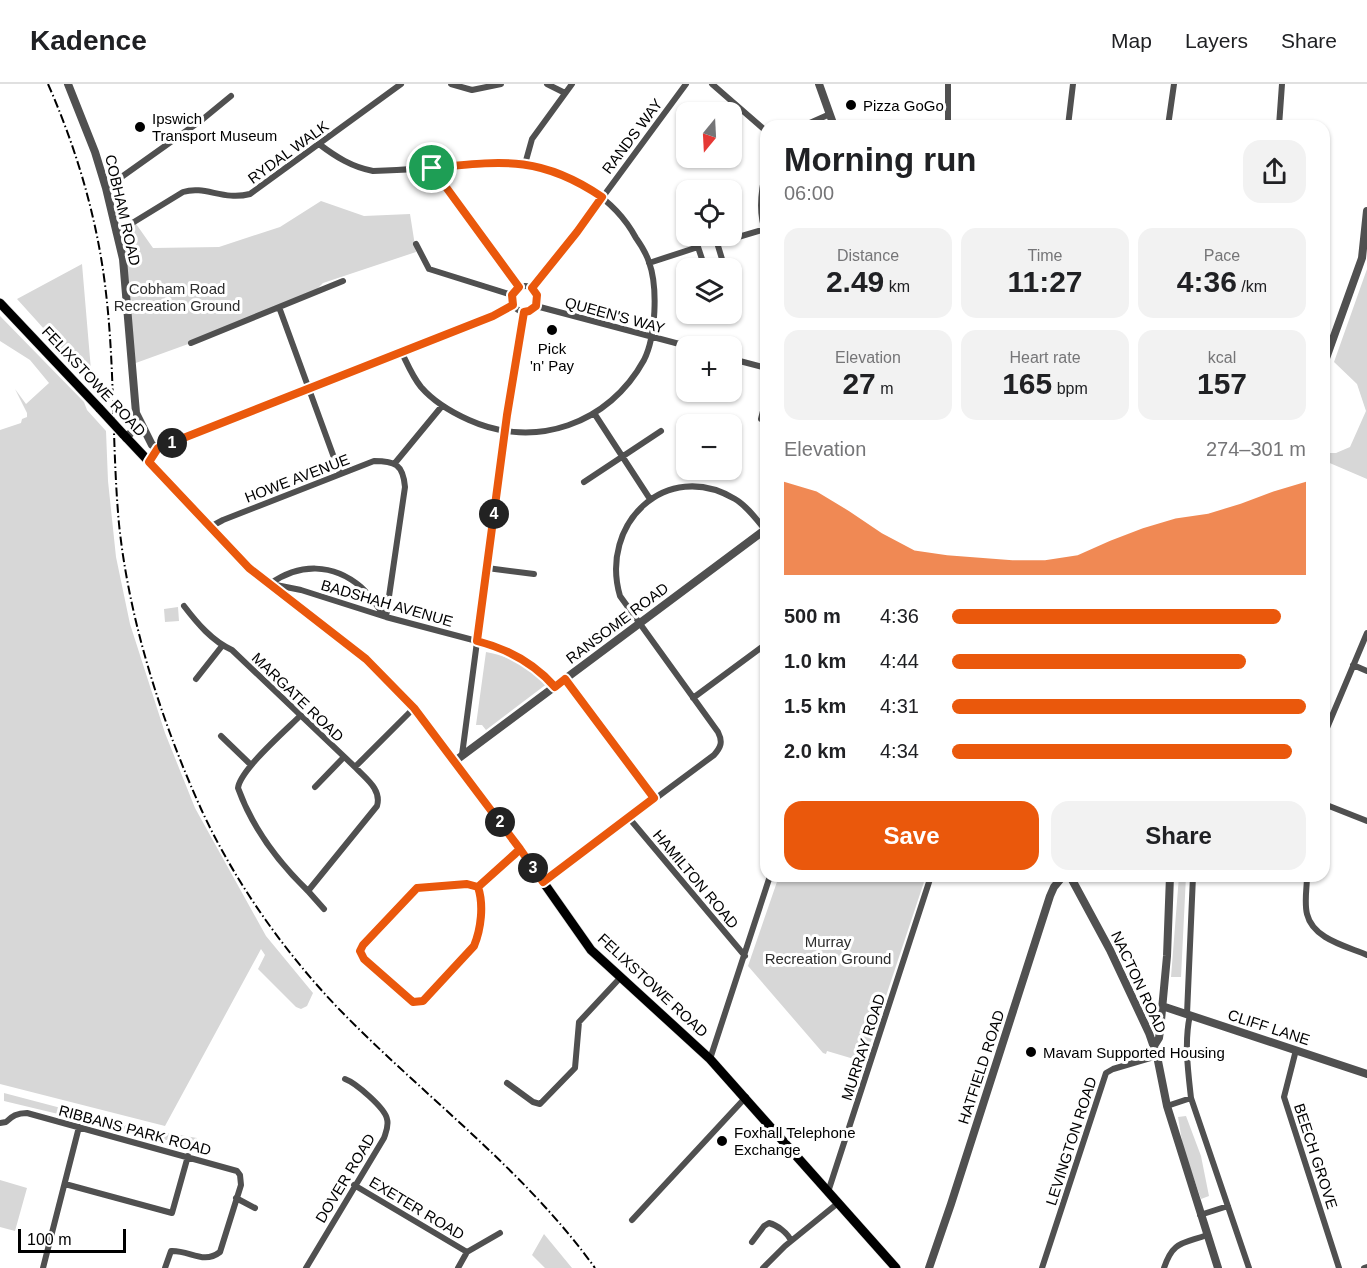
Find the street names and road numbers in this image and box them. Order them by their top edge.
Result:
street label: RANDS WAY [598,95,666,177]
street label: RYDAL WALK [244,117,332,187]
street label: COBHAM ROAD [102,153,144,267]
street label: QUEEN'S WAY [563,293,667,337]
street label: FELIXSTOWE ROAD [39,323,149,440]
street label: HOWE AVENUE [242,450,352,506]
street label: BADSHAH AVENUE [319,576,455,630]
street label: RANSOME ROAD [563,579,671,667]
street label: MARGATE ROAD [249,649,347,745]
street label: HAMILTON ROAD [650,826,742,932]
street label: NACTON ROAD [1108,928,1170,1036]
street label: FELIXSTOWE ROAD [595,930,712,1040]
street label: MURRAY ROAD [838,991,888,1102]
street label: CLIFF LANE [1226,1006,1312,1048]
street label: HATFIELD ROAD [955,1008,1008,1126]
street label: LEVINGTON ROAD [1042,1075,1100,1207]
street label: RIBBANS PARK ROAD [57,1101,213,1159]
street label: BEECH GROVE [1291,1101,1341,1211]
street label: DOVER ROAD [312,1130,378,1226]
street label: EXETER ROAD [367,1173,468,1243]

